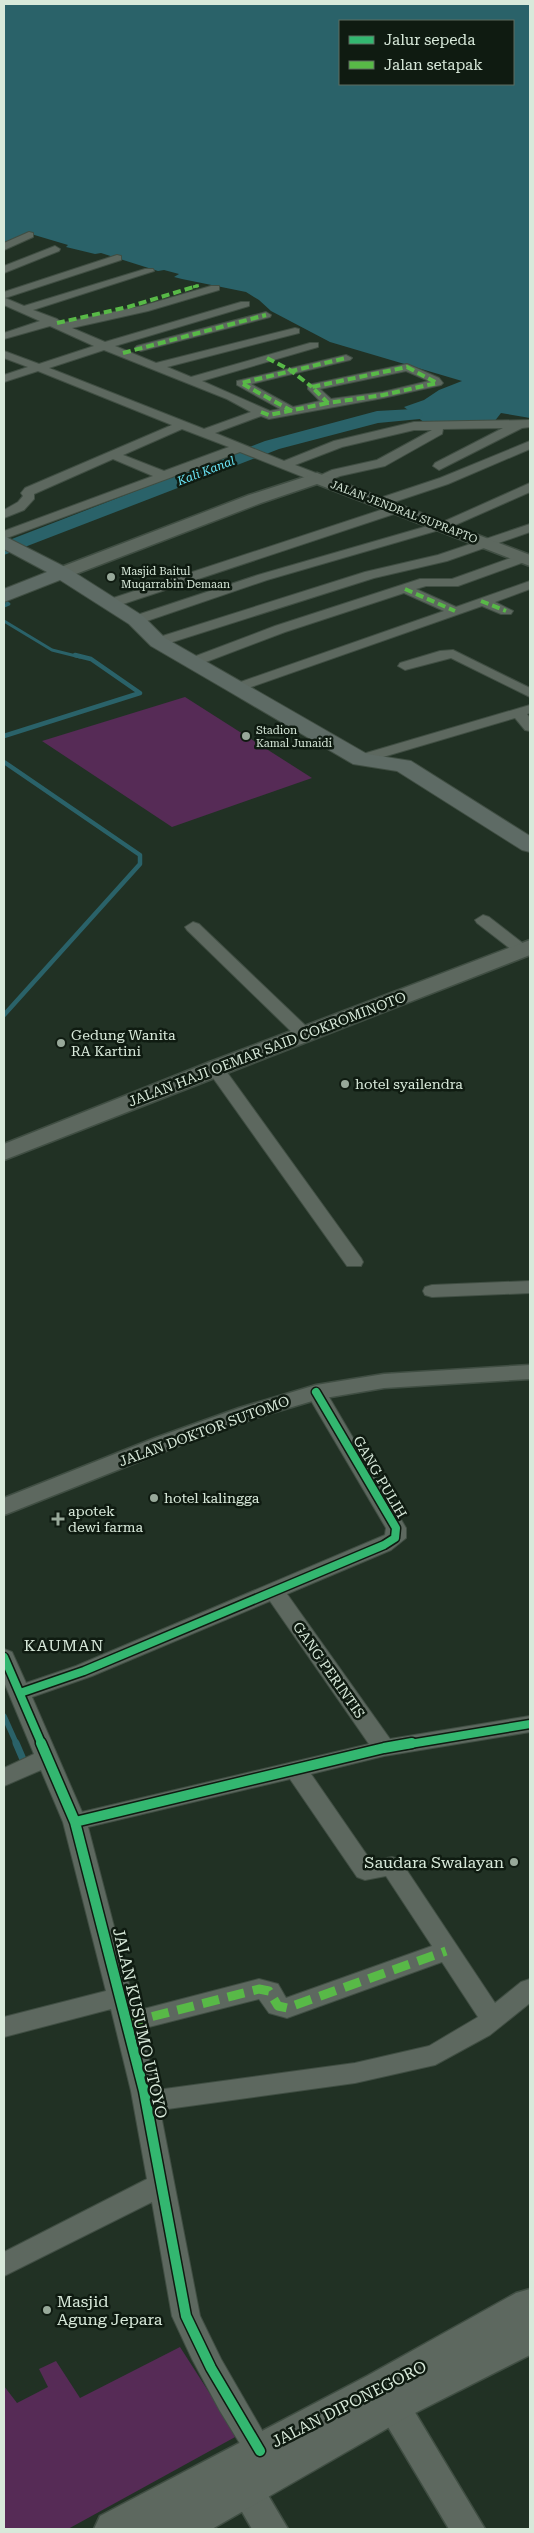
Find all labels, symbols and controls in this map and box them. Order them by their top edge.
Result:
legend [339,20,514,85]
text: Jalur sepeda [384,31,475,49]
text: Jalan setapak [384,56,483,74]
water label: Kali Kanal [174,454,237,489]
street label: JALAN JENDRAL SUPRAPTO [329,478,480,546]
place label: Masjid Baitul Muqarrabin Demaan [121,565,230,591]
marker: Masjid Baitul Muqarrabin Demaan [105,571,117,583]
place label: Stadion Kamal Junaidi [256,724,333,750]
marker: Stadion Kamal Junaidi [240,730,252,742]
street label: JALAN HAJI OEMAR SAID COKROMINOTO [126,988,408,1110]
place label: Gedung Wanita RA Kartini [71,1027,176,1059]
marker: Gedung Wanita RA Kartini [55,1037,67,1049]
place label: hotel syailendra [355,1076,463,1092]
marker: hotel syailendra [339,1078,351,1090]
street label: JALAN DOKTOR SUTOMO [116,1393,292,1469]
street label: GANG PULIH [350,1433,410,1521]
place label: hotel kalingga [164,1490,260,1506]
marker: hotel kalingga [148,1492,160,1504]
place label: apotek dewi farma [68,1503,143,1535]
marker: apotek dewi farma [52,1513,64,1525]
street label: GANG PERINTIS [290,1619,368,1721]
district label: KAUMAN [24,1636,104,1655]
place label: Saudara Swalayan [364,1853,504,1872]
marker: Saudara Swalayan [508,1856,520,1868]
street label: JALAN KUSUMO UTOYO [109,1926,171,2120]
place label: Masjid Agung Jepara [57,2292,163,2329]
marker: Masjid Agung Jepara [41,2304,53,2316]
street label: JALAN DIPONEGORO [268,2357,430,2451]

